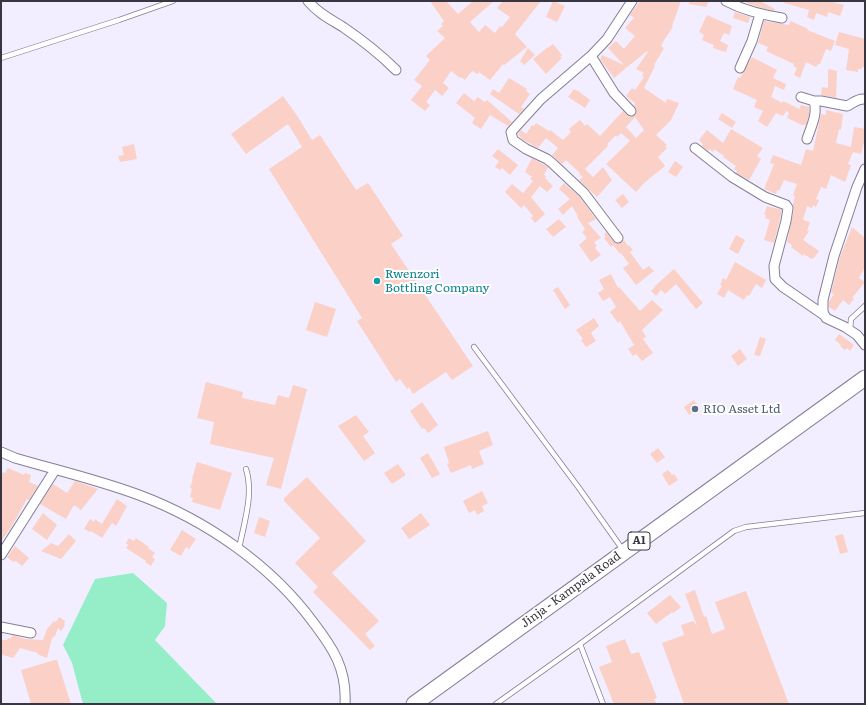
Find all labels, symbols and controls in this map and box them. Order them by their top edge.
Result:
place label: Rwenzori Bottling Company [385,267,489,295]
marker: Rwenzori Bottling Company [372,276,382,286]
place label: RIO Asset Ltd [703,402,781,416]
marker: RIO Asset Ltd [690,404,700,414]
road number: A1 [628,532,650,550]
street label: Jinja - Kampala Road [518,549,624,631]

